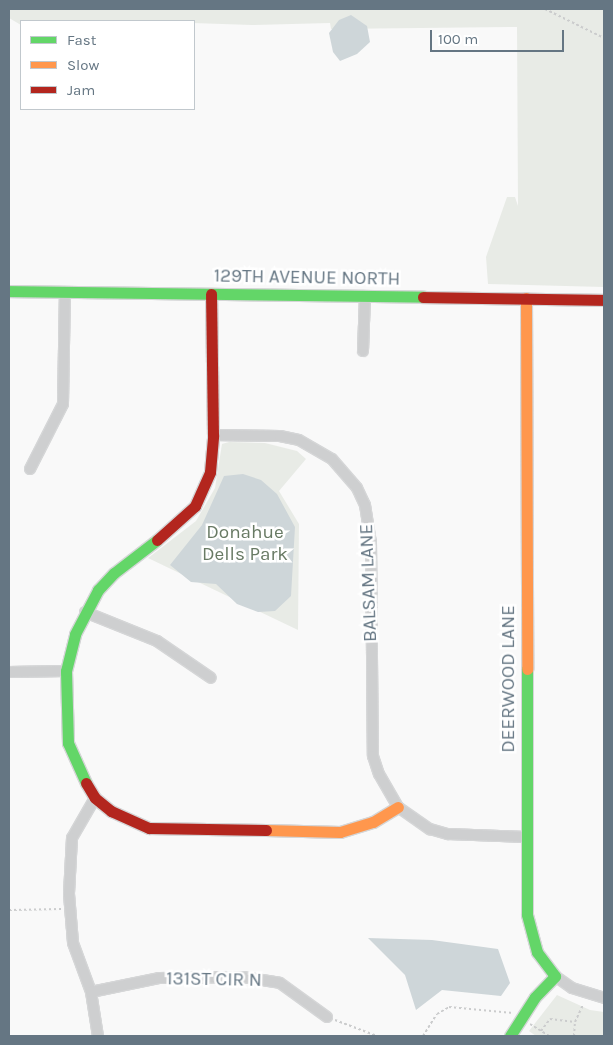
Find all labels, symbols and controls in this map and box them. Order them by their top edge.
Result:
legend [20,20,195,110]
scale bar [433,20,567,52]
text: 100 m [438,30,478,48]
text: Fast [67,31,96,49]
text: Slow [67,56,99,74]
text: Jam [67,81,95,99]
street label: 129TH AVENUE NORTH [214,265,400,291]
park label: Donahue Dells Park [202,522,288,566]
street label: BALSAM LANE [356,524,382,642]
street label: DEERWOOD LANE [498,605,520,753]
street label: 131ST CIR N [166,968,262,992]

